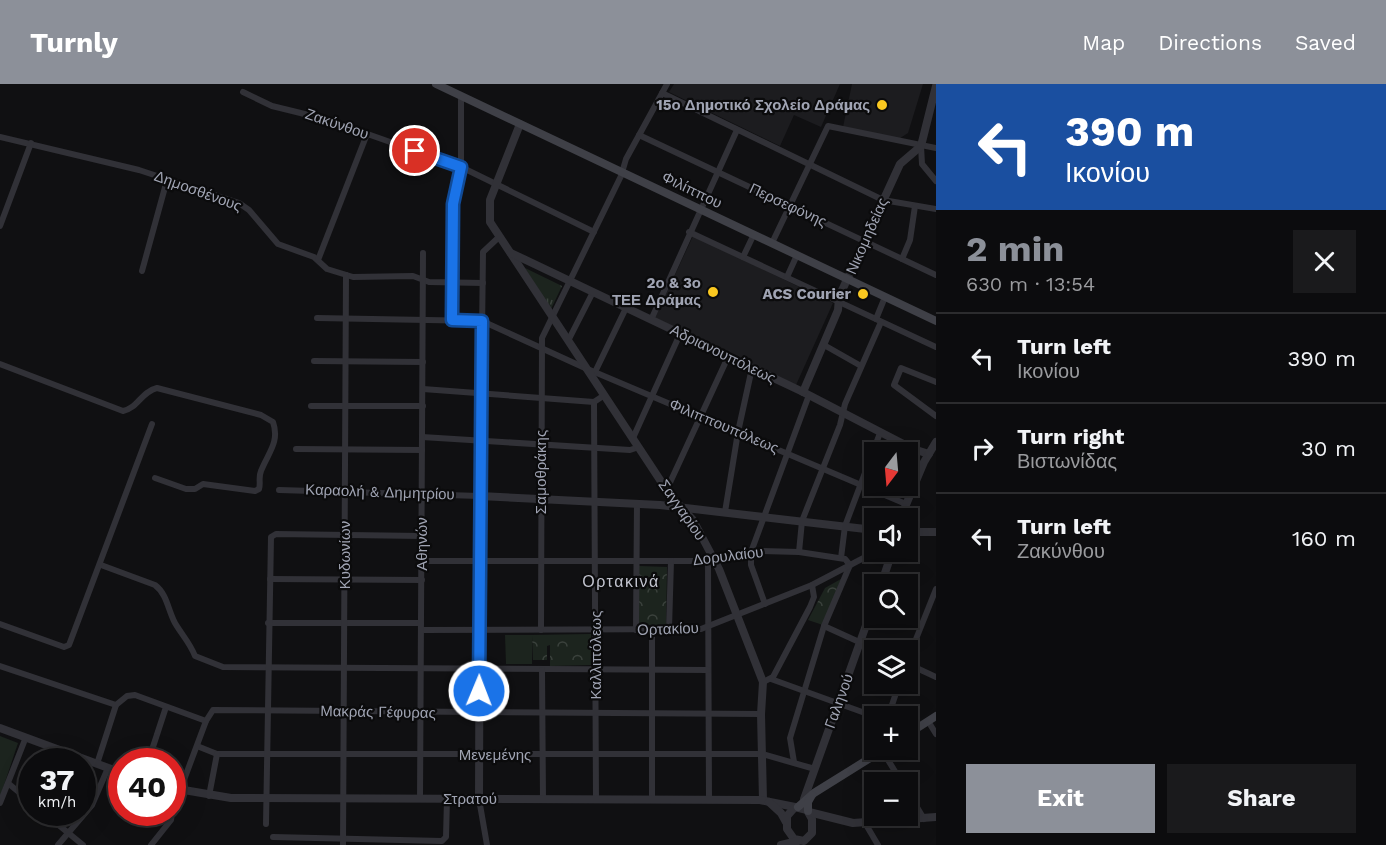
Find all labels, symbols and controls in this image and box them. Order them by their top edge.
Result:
text: Turnly [30,26,118,59]
text: Map [1082,30,1125,55]
text: Directions [1158,30,1262,55]
text: Saved [1295,30,1356,55]
place label: 15ο Δημοτικό Σχολείο Δράμας [656,96,870,114]
marker: 15ο Δημοτικό Σχολείο Δράμας [875,98,889,112]
street label: Ζακύνθου [303,105,371,143]
text: 390 m [1065,107,1194,156]
icon: left [966,108,1044,186]
pin [389,125,440,176]
icon: arrive [398,134,431,167]
text: Ικονίου [1065,157,1150,189]
street label: Δημοσθένους [152,167,244,215]
street label: Φιλίππου [659,168,725,212]
street label: Περσεφόνης [747,179,829,231]
street label: Νικομηδείας [842,195,892,277]
text: 2 min [966,228,1064,270]
button: close [1293,230,1356,293]
text: 630 m · 13:54 [966,272,1095,296]
place label: 2ο & 3ο ΤΕΕ Δράμας [612,274,701,309]
marker: 2ο & 3ο ΤΕΕ Δράμας [706,285,720,299]
place label: ACS Courier [763,285,852,303]
marker: ACS Courier [856,287,870,301]
street label: Αδριανουπόλεως [667,321,779,387]
text: Turn left [1017,334,1111,359]
icon: left [966,342,999,375]
text: 390 m [1287,346,1356,371]
text: Ικονίου [1017,359,1080,383]
street label: Φιλιππουπόλεως [667,395,781,457]
text: Turn right [1017,424,1124,449]
street label: Σαμοθράκης [532,430,550,514]
icon: right [966,432,999,465]
text: 30 m [1301,436,1356,461]
north arrow [864,442,918,496]
map controls [864,442,918,826]
text: Βιστωνίδας [1017,449,1117,473]
street label: Σαγγαρίου [655,476,709,544]
street label: Καραολή & Δημητρίου [305,480,455,504]
button: sound [864,508,918,562]
text: Turn left [1017,514,1111,539]
street label: Αθηνών [413,517,431,571]
street label: Κυδωνίων [336,521,354,589]
icon: left [966,522,999,555]
text: 160 m [1292,526,1356,551]
text: Ζακύνθου [1017,539,1105,563]
street label: Δορυλαίου [692,543,764,569]
district label: Ορτακινά [582,572,660,591]
button: search [864,574,918,628]
street label: Καλλιπόλεως [587,610,605,700]
street label: Ορτακίου [637,619,699,639]
button: layers [864,640,918,694]
position arrow [447,659,511,723]
street label: Γαληνού [821,671,857,731]
street label: Μακράς Γέφυρας [320,702,436,722]
button: + [864,706,918,760]
street label: Μενεμένης [459,746,531,764]
speed limit sign: 40 [108,748,186,826]
text: 37 [39,762,75,797]
button: Exit [966,764,1155,833]
button: Share [1167,764,1356,833]
button: − [864,772,918,826]
street label: Στρατού [443,790,497,808]
text: km/h [38,793,76,811]

